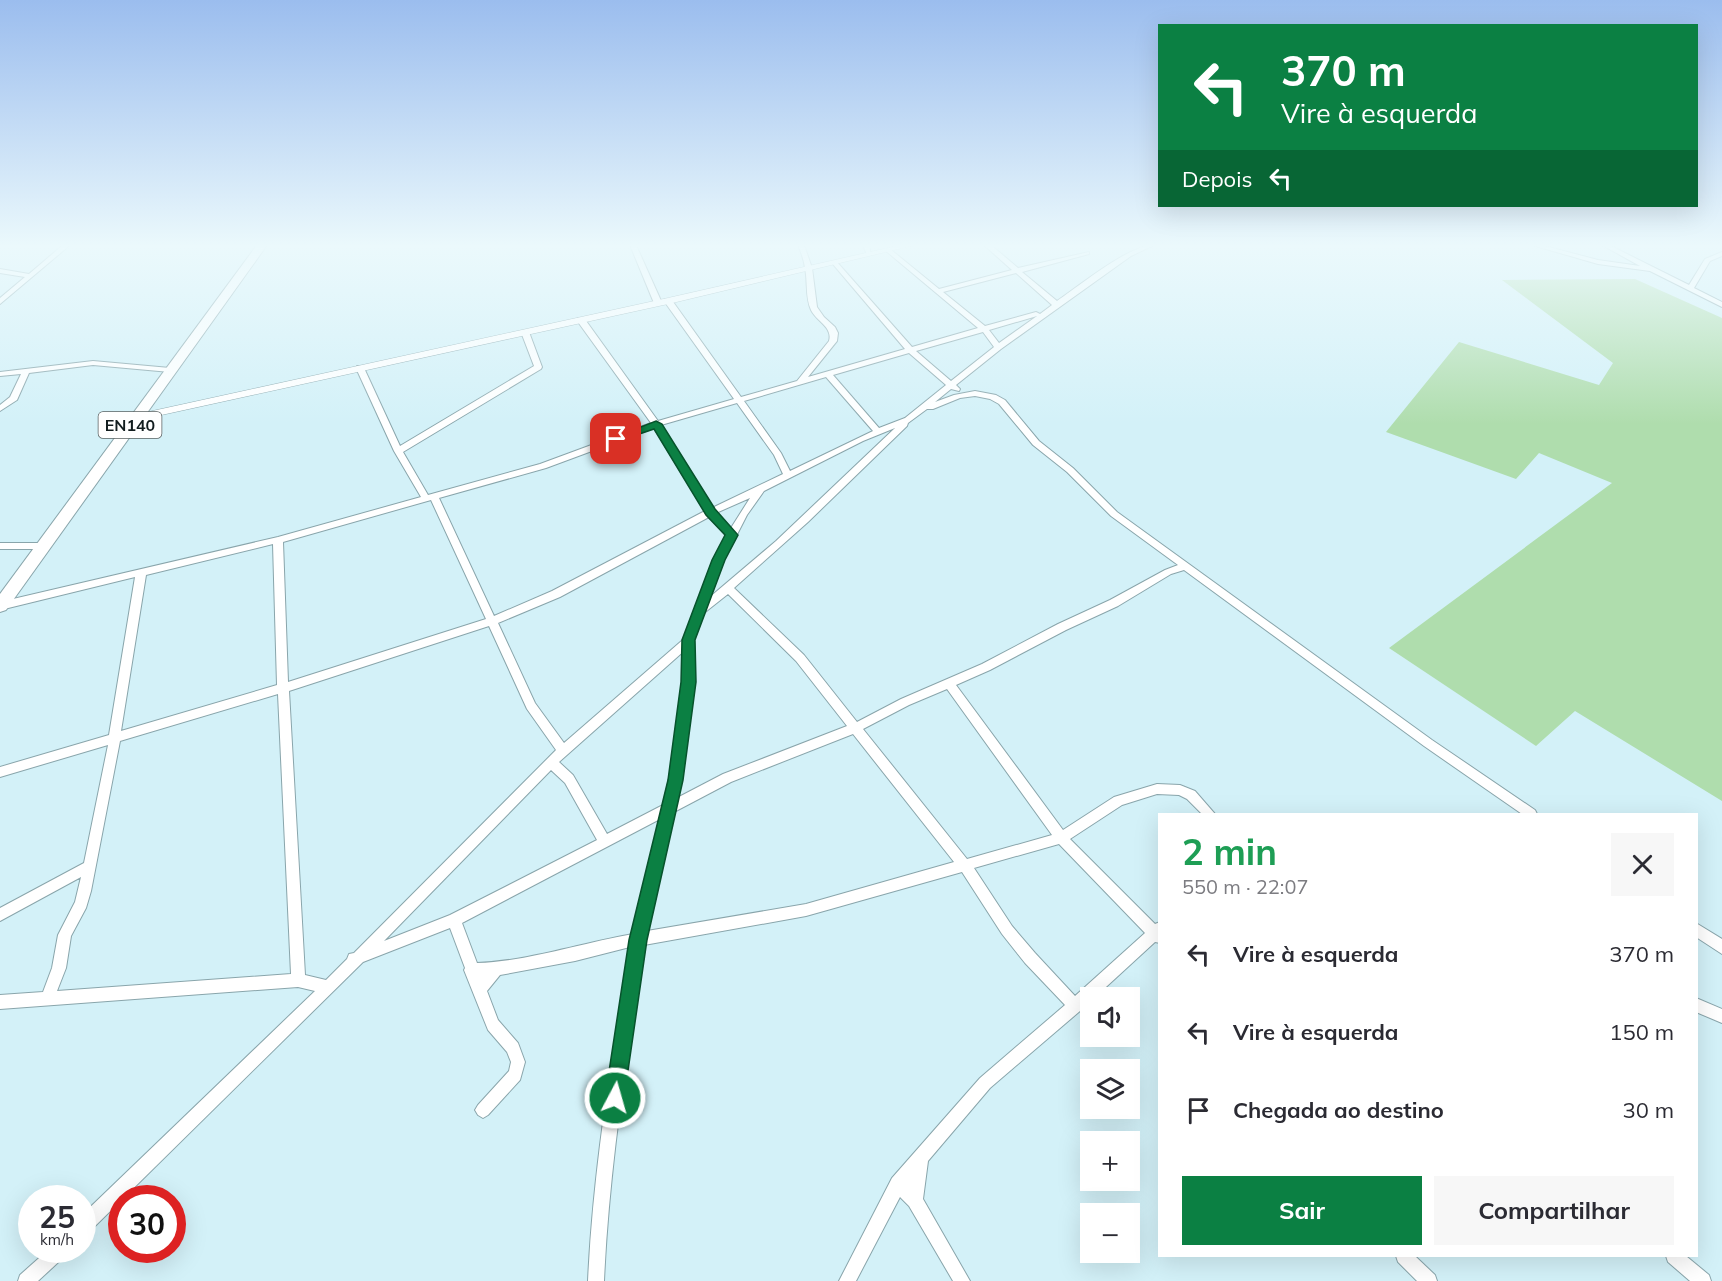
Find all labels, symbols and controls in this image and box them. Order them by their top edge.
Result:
text: 370 m [1281,44,1406,97]
icon: left [1182,48,1260,126]
text: Vire à esquerda [1281,96,1477,130]
icon: left [1264,162,1297,195]
text: Depois [1182,165,1252,193]
road number: EN140 [98,412,162,438]
pin [590,413,641,464]
icon: arrive [599,422,632,455]
text: 2 min [1182,829,1277,874]
button: close [1611,833,1674,896]
text: 550 m · 22:07 [1182,874,1308,899]
icon: left [1182,938,1215,971]
text: Vire à esquerda [1233,940,1398,968]
text: 370 m [1609,940,1674,968]
map controls [1080,987,1140,1263]
button: sound [1080,987,1140,1047]
icon: left [1182,1016,1215,1049]
text: Vire à esquerda [1233,1018,1398,1046]
text: 150 m [1609,1018,1674,1046]
button: layers [1080,1059,1140,1119]
position arrow [583,1066,647,1130]
icon: arrive [1182,1094,1215,1127]
text: Chegada ao destino [1233,1096,1444,1124]
text: 30 m [1623,1096,1674,1124]
button: + [1080,1131,1140,1191]
button: Sair [1182,1176,1422,1245]
button: Compartilhar [1434,1176,1674,1245]
speed limit sign: 30 [108,1185,186,1263]
text: 25 [39,1198,75,1236]
button: − [1080,1203,1140,1263]
text: km/h [40,1230,74,1249]

